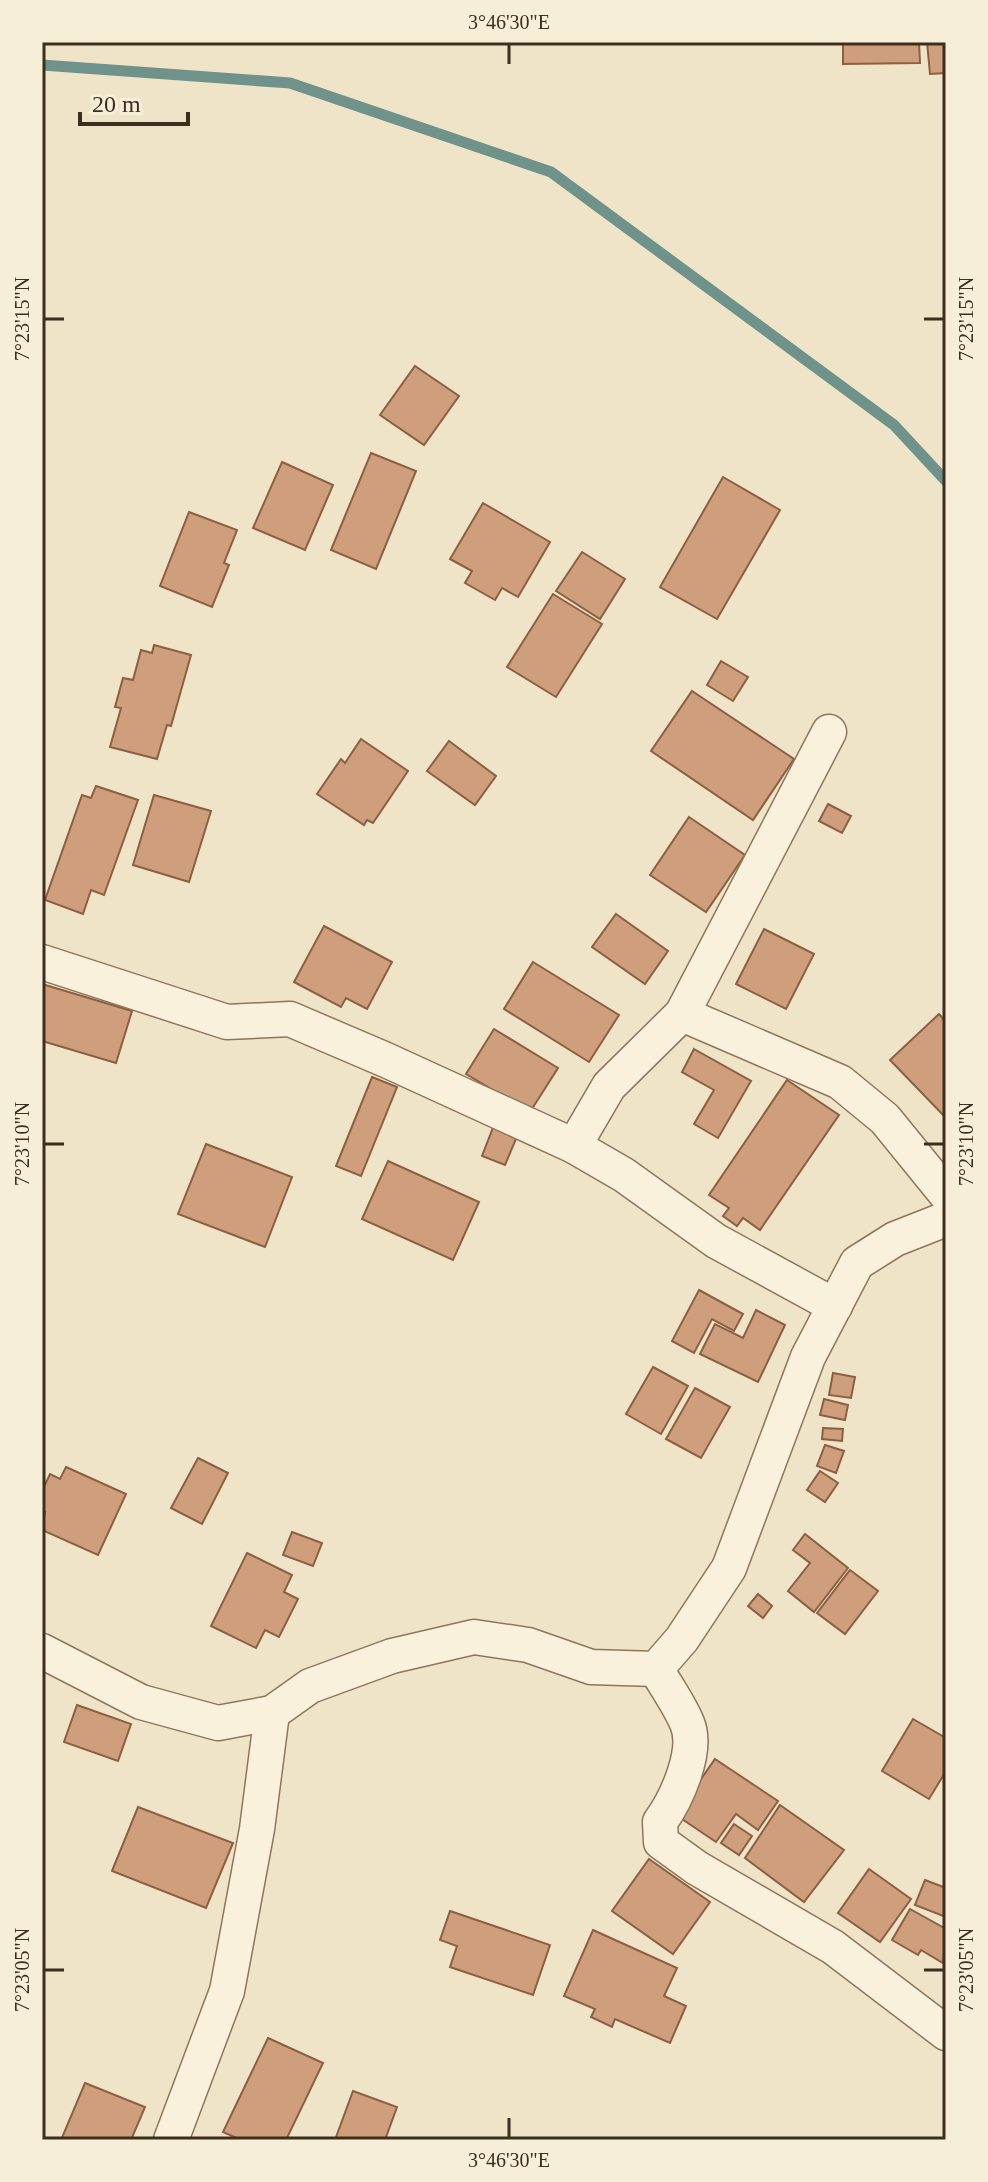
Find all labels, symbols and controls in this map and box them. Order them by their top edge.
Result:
text: 3°46'30"E [468,11,550,33]
scale bar [80,76,188,126]
text: 20 m [92,91,141,117]
text: 7°23'15"N [11,277,33,361]
text: 7°23'15"N [955,277,977,361]
text: 7°23'10"N [11,1102,33,1186]
text: 7°23'10"N [955,1102,977,1186]
text: 7°23'05"N [11,1928,33,2012]
text: 7°23'05"N [955,1928,977,2012]
text: 3°46'30"E [468,2149,550,2171]

